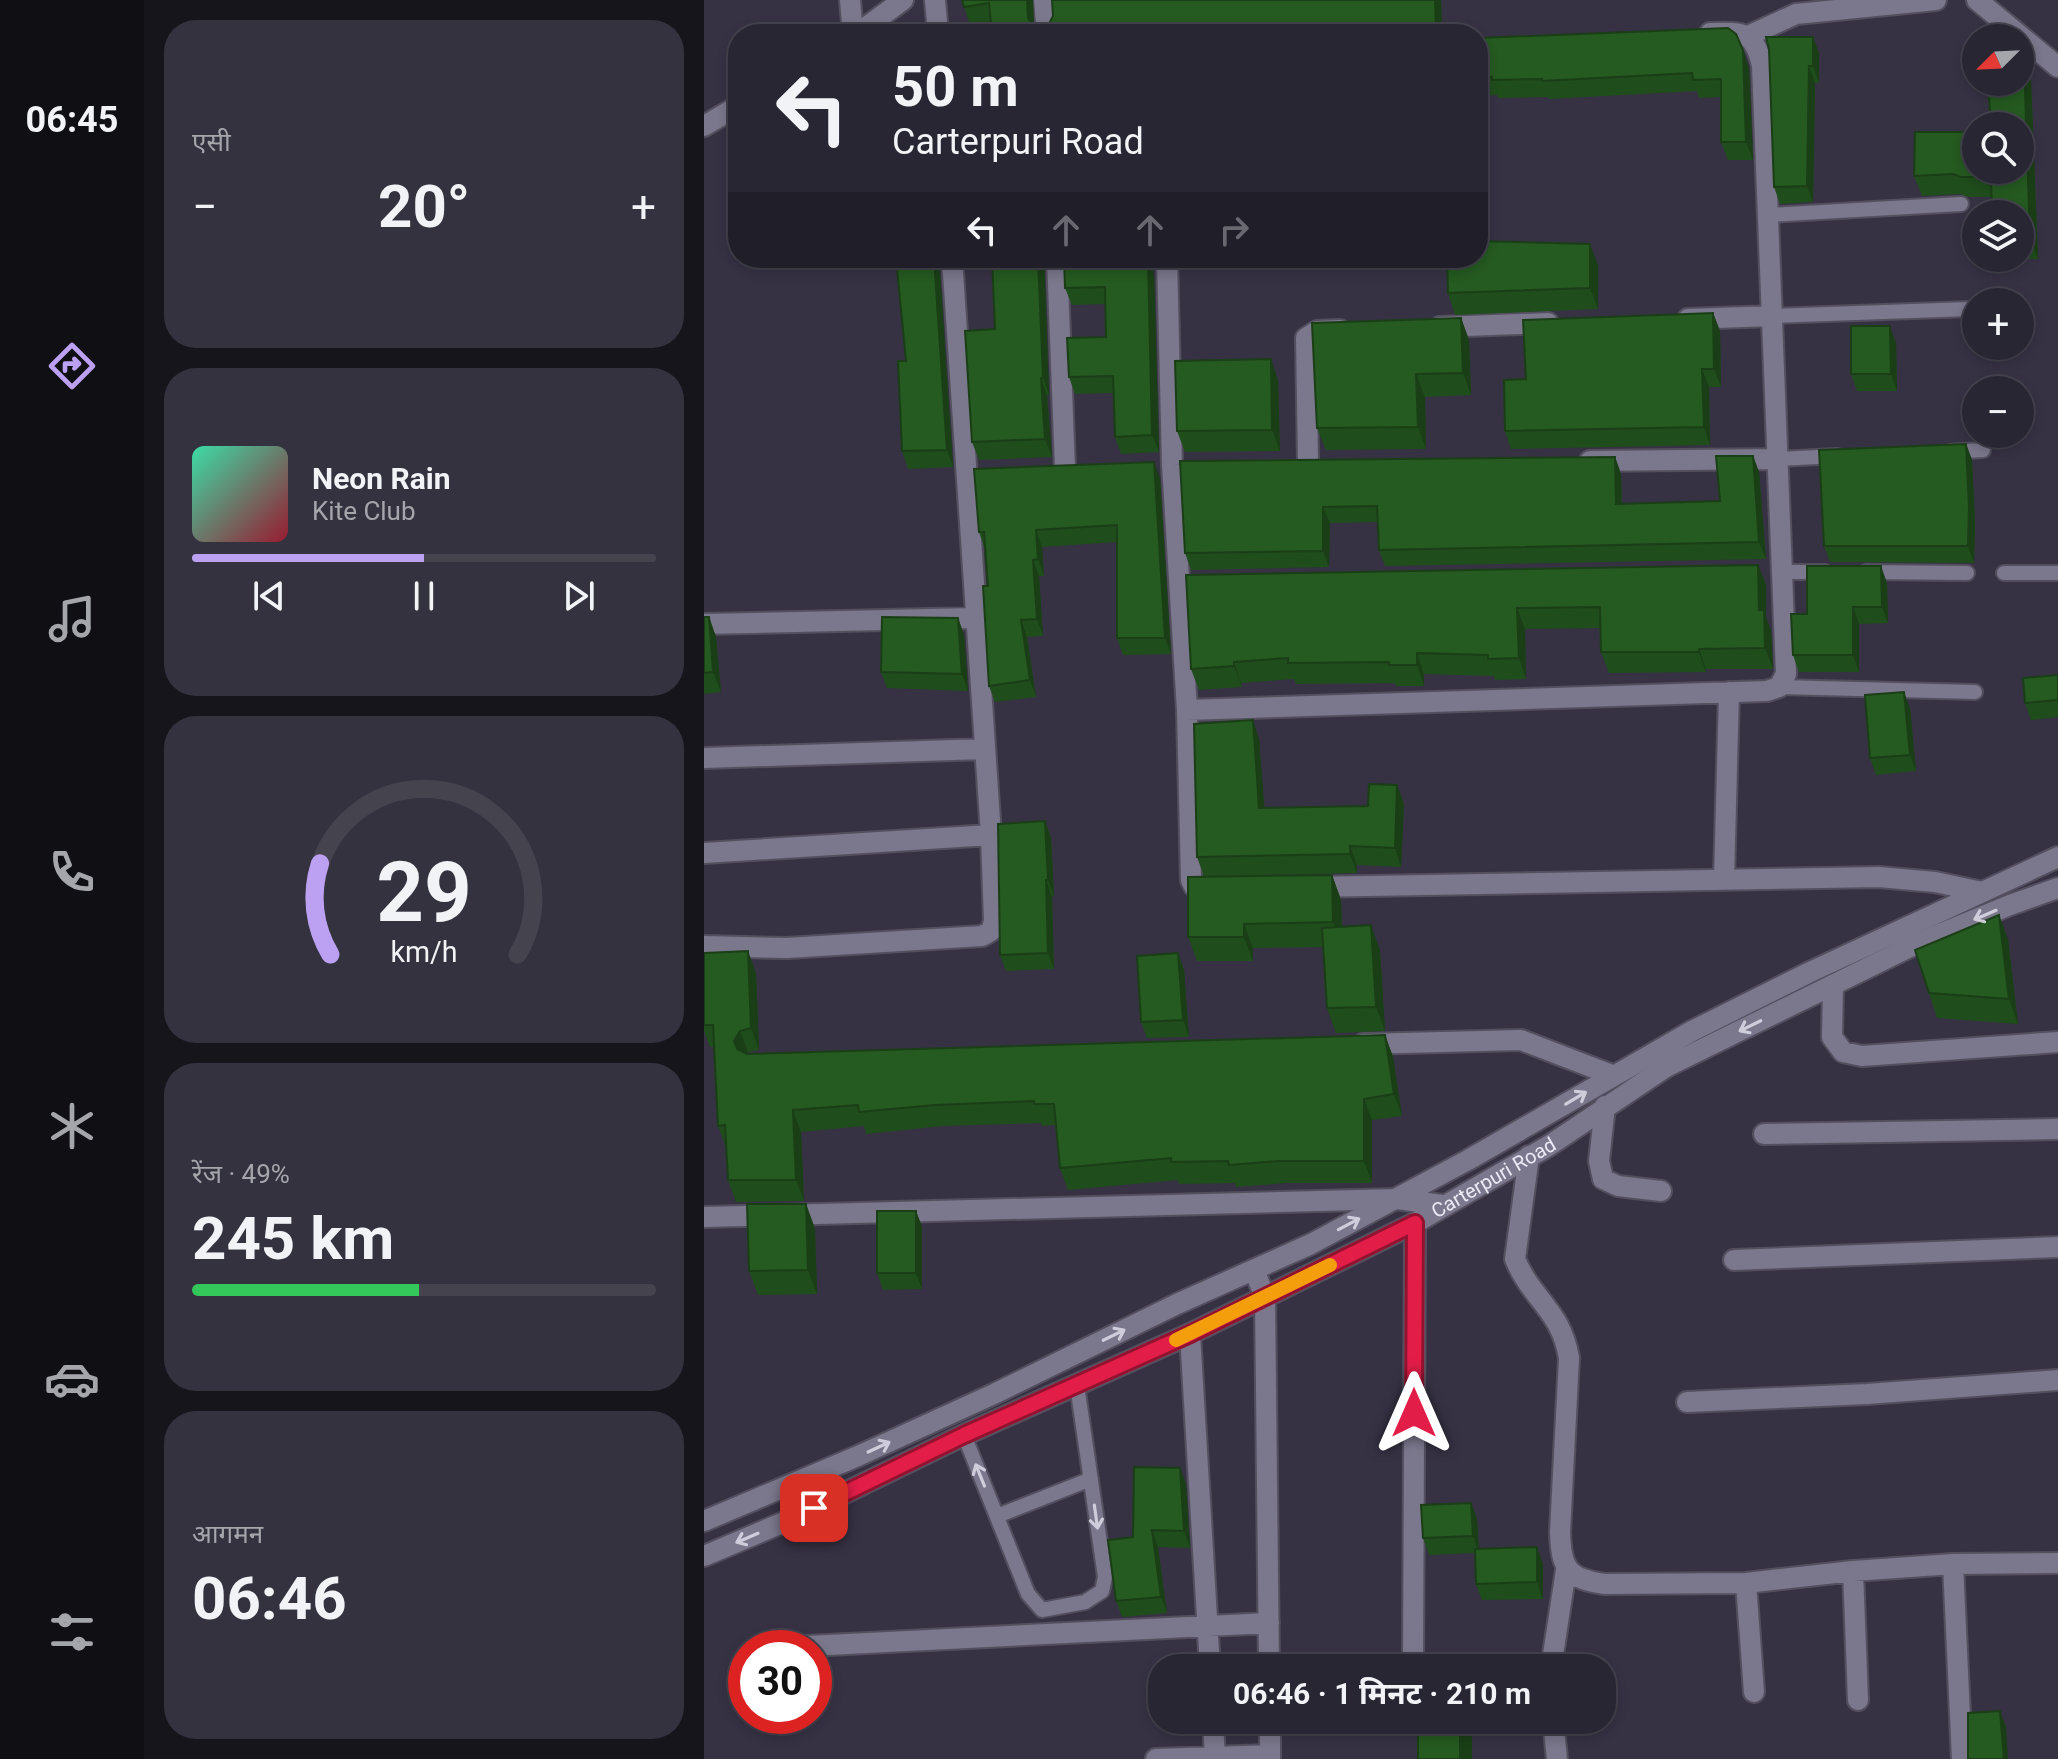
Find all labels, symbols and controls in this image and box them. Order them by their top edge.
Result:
north arrow [1962,24,2034,96]
map controls [1962,24,2034,448]
text: 50 m [892,54,1019,120]
icon: left [760,56,864,160]
text: 06:45 [26,99,118,141]
button: search [1962,112,2034,184]
text: Carterpuri Road [892,121,1144,163]
text: एसी [192,127,231,157]
text: 20° [378,171,470,242]
text: − [192,181,217,233]
text: + [631,181,656,233]
button: layers [1962,200,2034,272]
icon: left [960,208,1004,252]
icon: ahead [1044,208,1088,252]
icon: ahead [1128,208,1172,252]
icon: right [1212,208,1256,252]
button: + [1962,288,2034,360]
icon: directions [44,338,100,394]
button: − [1962,376,2034,448]
text: Neon Rain [312,461,451,496]
text: Kite Club [312,496,416,526]
icon: previous [247,574,291,618]
icon: pause [402,574,446,618]
icon: next [557,574,601,618]
icon: music [44,591,100,647]
icon: phone [44,844,100,900]
text: 29 [376,844,472,941]
one-way arrow [1973,909,1998,923]
text: km/h [390,936,458,970]
one-way arrow [1738,1019,1762,1034]
one-way arrow [1564,1089,1587,1105]
icon: climate [44,1098,100,1154]
street label: Carterpuri Road [1427,1132,1560,1223]
text: रेंज · 49% [192,1159,290,1189]
text: 245 km [192,1203,394,1274]
one-way arrow [1336,1216,1360,1232]
one-way arrow [1101,1327,1125,1342]
icon: car [44,1351,100,1407]
position arrow [1372,1371,1456,1455]
one-way arrow [867,1439,891,1454]
one-way arrow [972,1463,987,1488]
pin [780,1474,848,1542]
icon: arrive [792,1486,836,1530]
one-way arrow [1089,1504,1104,1529]
text: आगमन [192,1519,263,1549]
one-way arrow [735,1532,760,1547]
text: 06:46 [192,1563,347,1634]
icon: filters [44,1604,100,1660]
speed limit sign: 30 [728,1630,832,1734]
text: 06:46 · 1 मिनट · 210 m [1233,1676,1531,1711]

